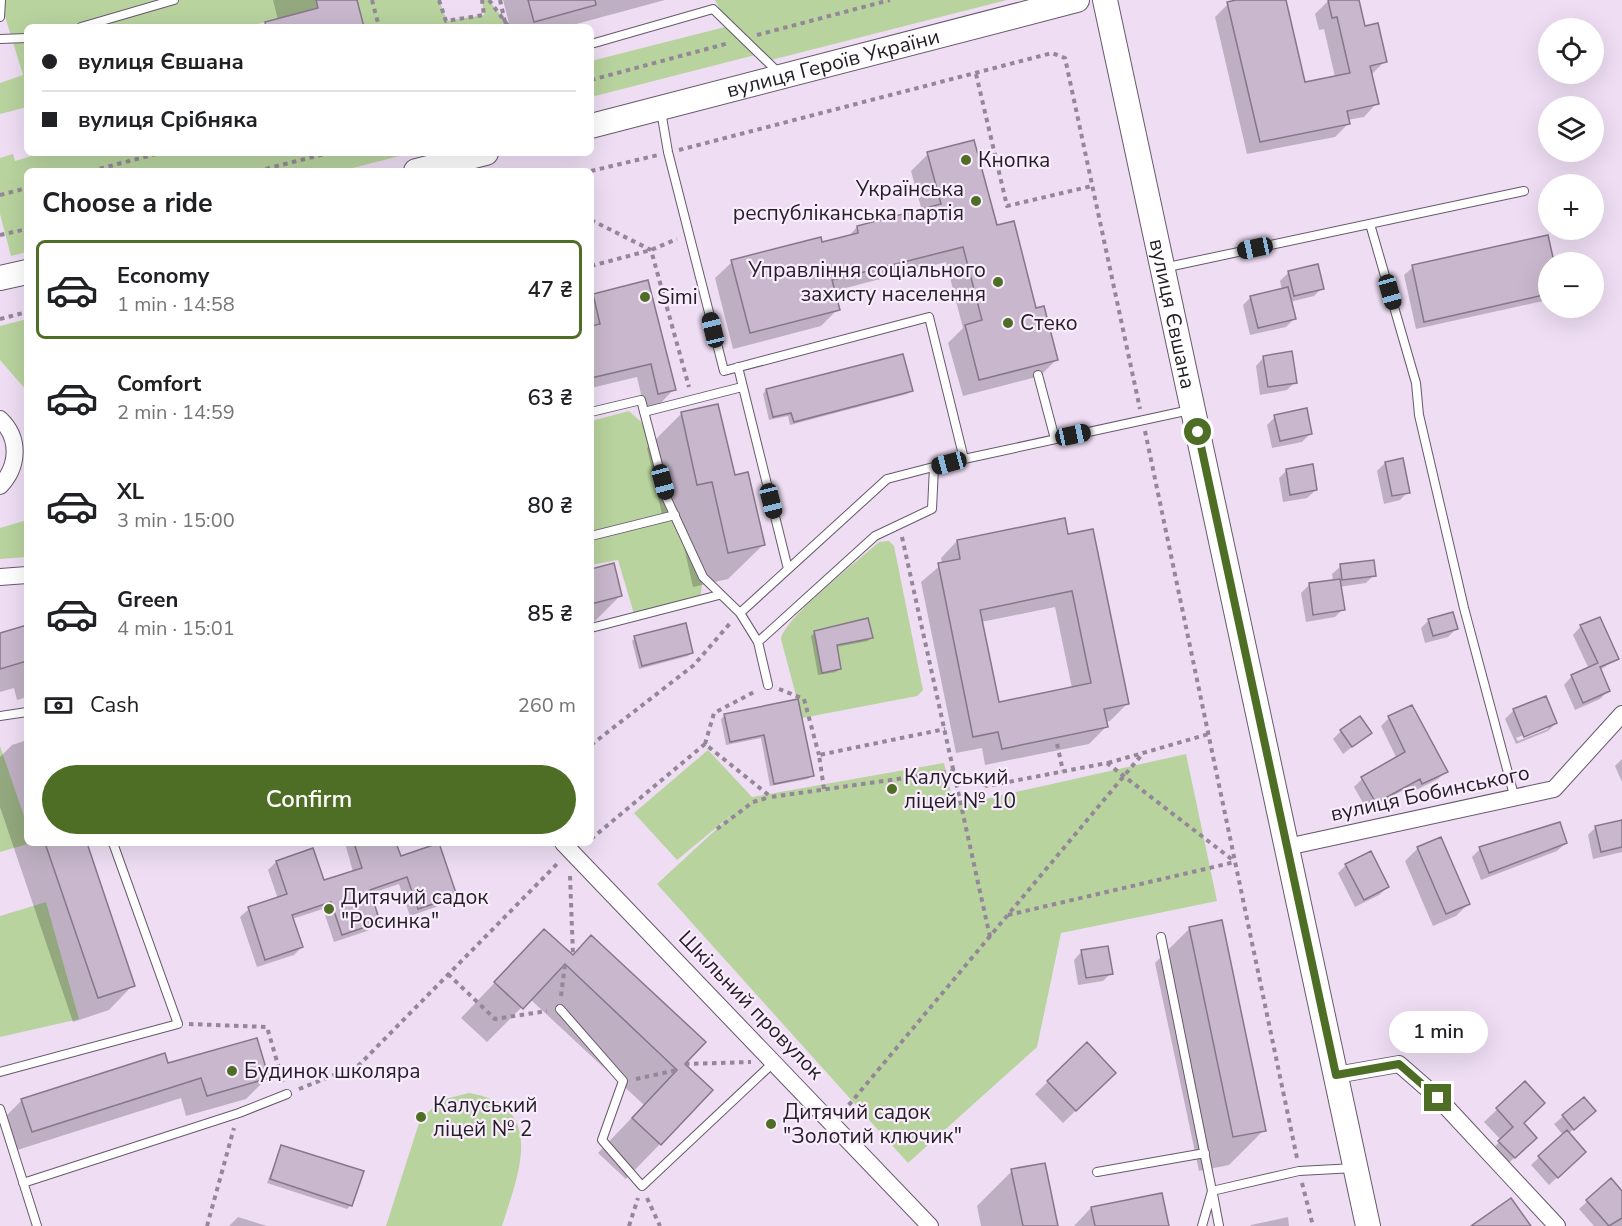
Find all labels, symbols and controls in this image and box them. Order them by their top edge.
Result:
map controls [1538,18,1604,318]
button: locate [1538,18,1604,84]
street label: вулиця Героїв України [723,22,943,104]
text: вулиця Євшана [78,47,244,77]
button: layers [1538,96,1604,162]
text: вулиця Срібняка [78,105,258,135]
place label: Кнопка [978,146,1050,174]
marker: Кнопка [959,153,973,167]
button: + [1538,174,1604,240]
place label: Українська республіканська партія [733,175,964,227]
text: Choose a ride [42,185,213,222]
marker: Українська республіканська партія [969,194,983,208]
car [1236,235,1274,261]
street label: вулиця Євшана [1143,236,1202,392]
button: − [1538,252,1604,318]
place label: Управління соціального захисту населення [747,256,986,308]
text: Economy [117,261,209,291]
icon: car [45,263,99,317]
car [1376,272,1404,312]
text: 47 ₴ [528,275,573,305]
marker: Управління соціального захисту населення [991,275,1005,289]
place label: Simi [657,283,698,311]
marker: Simi [638,290,652,304]
text: 1 min · 14:58 [117,291,235,318]
place label: Стеко [1020,309,1078,337]
car [700,310,726,350]
marker: Стеко [1001,316,1015,330]
text: Comfort [117,369,201,399]
icon: car [45,371,99,425]
text: 63 ₴ [528,383,573,413]
text: 2 min · 14:59 [117,399,235,426]
route start [1184,418,1211,445]
car [1054,422,1092,448]
car [929,450,969,476]
car [650,462,676,502]
text: XL [117,477,144,507]
icon: car [45,479,99,533]
car [758,481,784,521]
text: 80 ₴ [528,491,573,521]
text: 3 min · 15:00 [117,507,235,534]
text: Green [117,585,178,615]
icon: car [45,587,99,641]
text: 85 ₴ [528,599,573,629]
text: 4 min · 15:01 [117,615,235,642]
icon: cash [42,689,75,722]
text: Cash [90,690,139,720]
text: 260 m [518,692,576,719]
street label: вулиця Бобинського [1328,758,1532,828]
place label: Калуський ліцей № 10 [904,763,1016,815]
button: Confirm [42,765,576,834]
marker: Калуський ліцей № 10 [885,782,899,796]
place label: Дитячий садок "Росинка" [341,883,489,935]
marker: Дитячий садок "Росинка" [322,902,336,916]
street label: Шкільний провулок [672,924,830,1086]
callout: 1 min [1388,1011,1488,1053]
text: 1 min [1413,1018,1464,1045]
place label: Будинок школяра [244,1057,421,1085]
marker: Будинок школяра [225,1064,239,1078]
route end [1424,1084,1451,1111]
place label: Калуський ліцей № 2 [433,1091,538,1143]
place label: Дитячий садок "Золотий ключик" [783,1098,962,1150]
marker: Калуський ліцей № 2 [414,1110,428,1124]
marker: Дитячий садок "Золотий ключик" [764,1117,778,1131]

